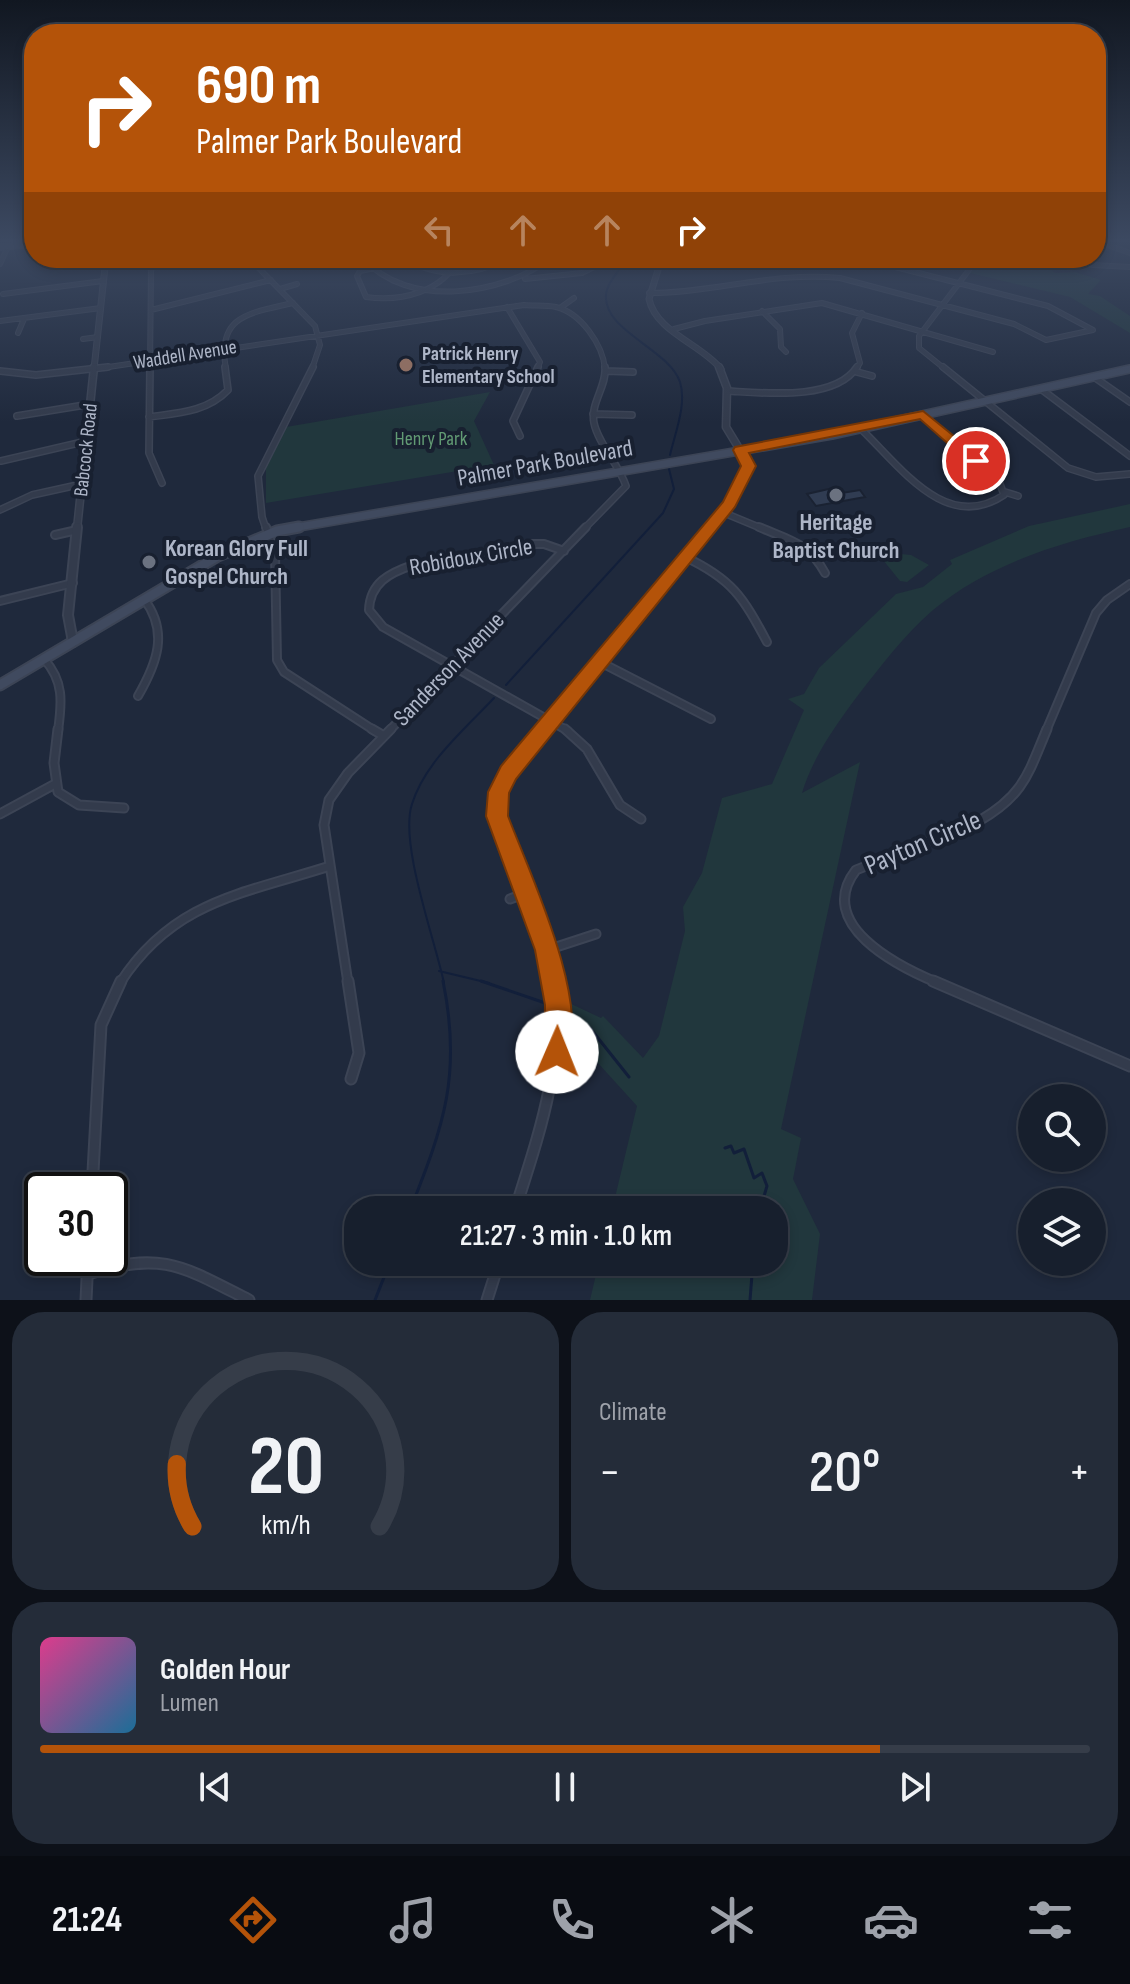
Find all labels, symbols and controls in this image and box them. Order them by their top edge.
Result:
text: 690 m [196,53,321,120]
icon: right [64,56,168,160]
text: Palmer Park Boulevard [196,121,462,164]
icon: left [417,208,461,252]
icon: ahead [501,208,545,252]
icon: ahead [585,208,629,252]
icon: right [669,208,713,252]
street label: Waddell Avenue [132,335,238,375]
place label: Patrick Henry Elementary School [422,342,555,389]
marker: Patrick Henry Elementary School [397,356,415,374]
street label: Babcock Road [69,402,103,498]
park label: Henry Park [395,427,468,451]
pin [942,427,1010,495]
street label: Palmer Park Boulevard [455,433,635,493]
icon: arrive [954,439,998,483]
marker: Heritage Baptist Church [827,486,845,504]
place label: Heritage Baptist Church [773,508,899,565]
street label: Robidoux Circle [407,532,535,582]
place label: Korean Glory Full Gospel Church [165,534,308,591]
marker: Korean Glory Full Gospel Church [140,553,158,571]
street label: Sanderson Avenue [387,606,511,732]
street label: Payton Circle [860,804,986,882]
position arrow [515,1010,599,1094]
map controls [1018,1084,1106,1276]
button: search [1018,1084,1106,1172]
speed limit sign: 30 [24,1172,128,1276]
button: layers [1018,1188,1106,1276]
text: 21:27 · 3 min · 1.0 km [460,1218,672,1254]
text: Climate [599,1397,667,1428]
text: 20 [247,1418,324,1518]
text: 20° [809,1437,880,1509]
text: − [599,1446,621,1499]
text: + [1068,1446,1090,1499]
text: km/h [261,1508,310,1543]
text: Golden Hour [160,1652,290,1688]
text: Lumen [160,1688,219,1719]
icon: previous [193,1765,237,1809]
icon: pause [543,1765,587,1809]
icon: next [893,1765,937,1809]
icon: directions [225,1892,281,1948]
icon: music [385,1892,441,1948]
icon: phone [544,1892,600,1948]
icon: climate [704,1892,760,1948]
icon: car [863,1892,919,1948]
icon: filters [1022,1892,1078,1948]
text: 21:24 [52,1899,122,1942]

